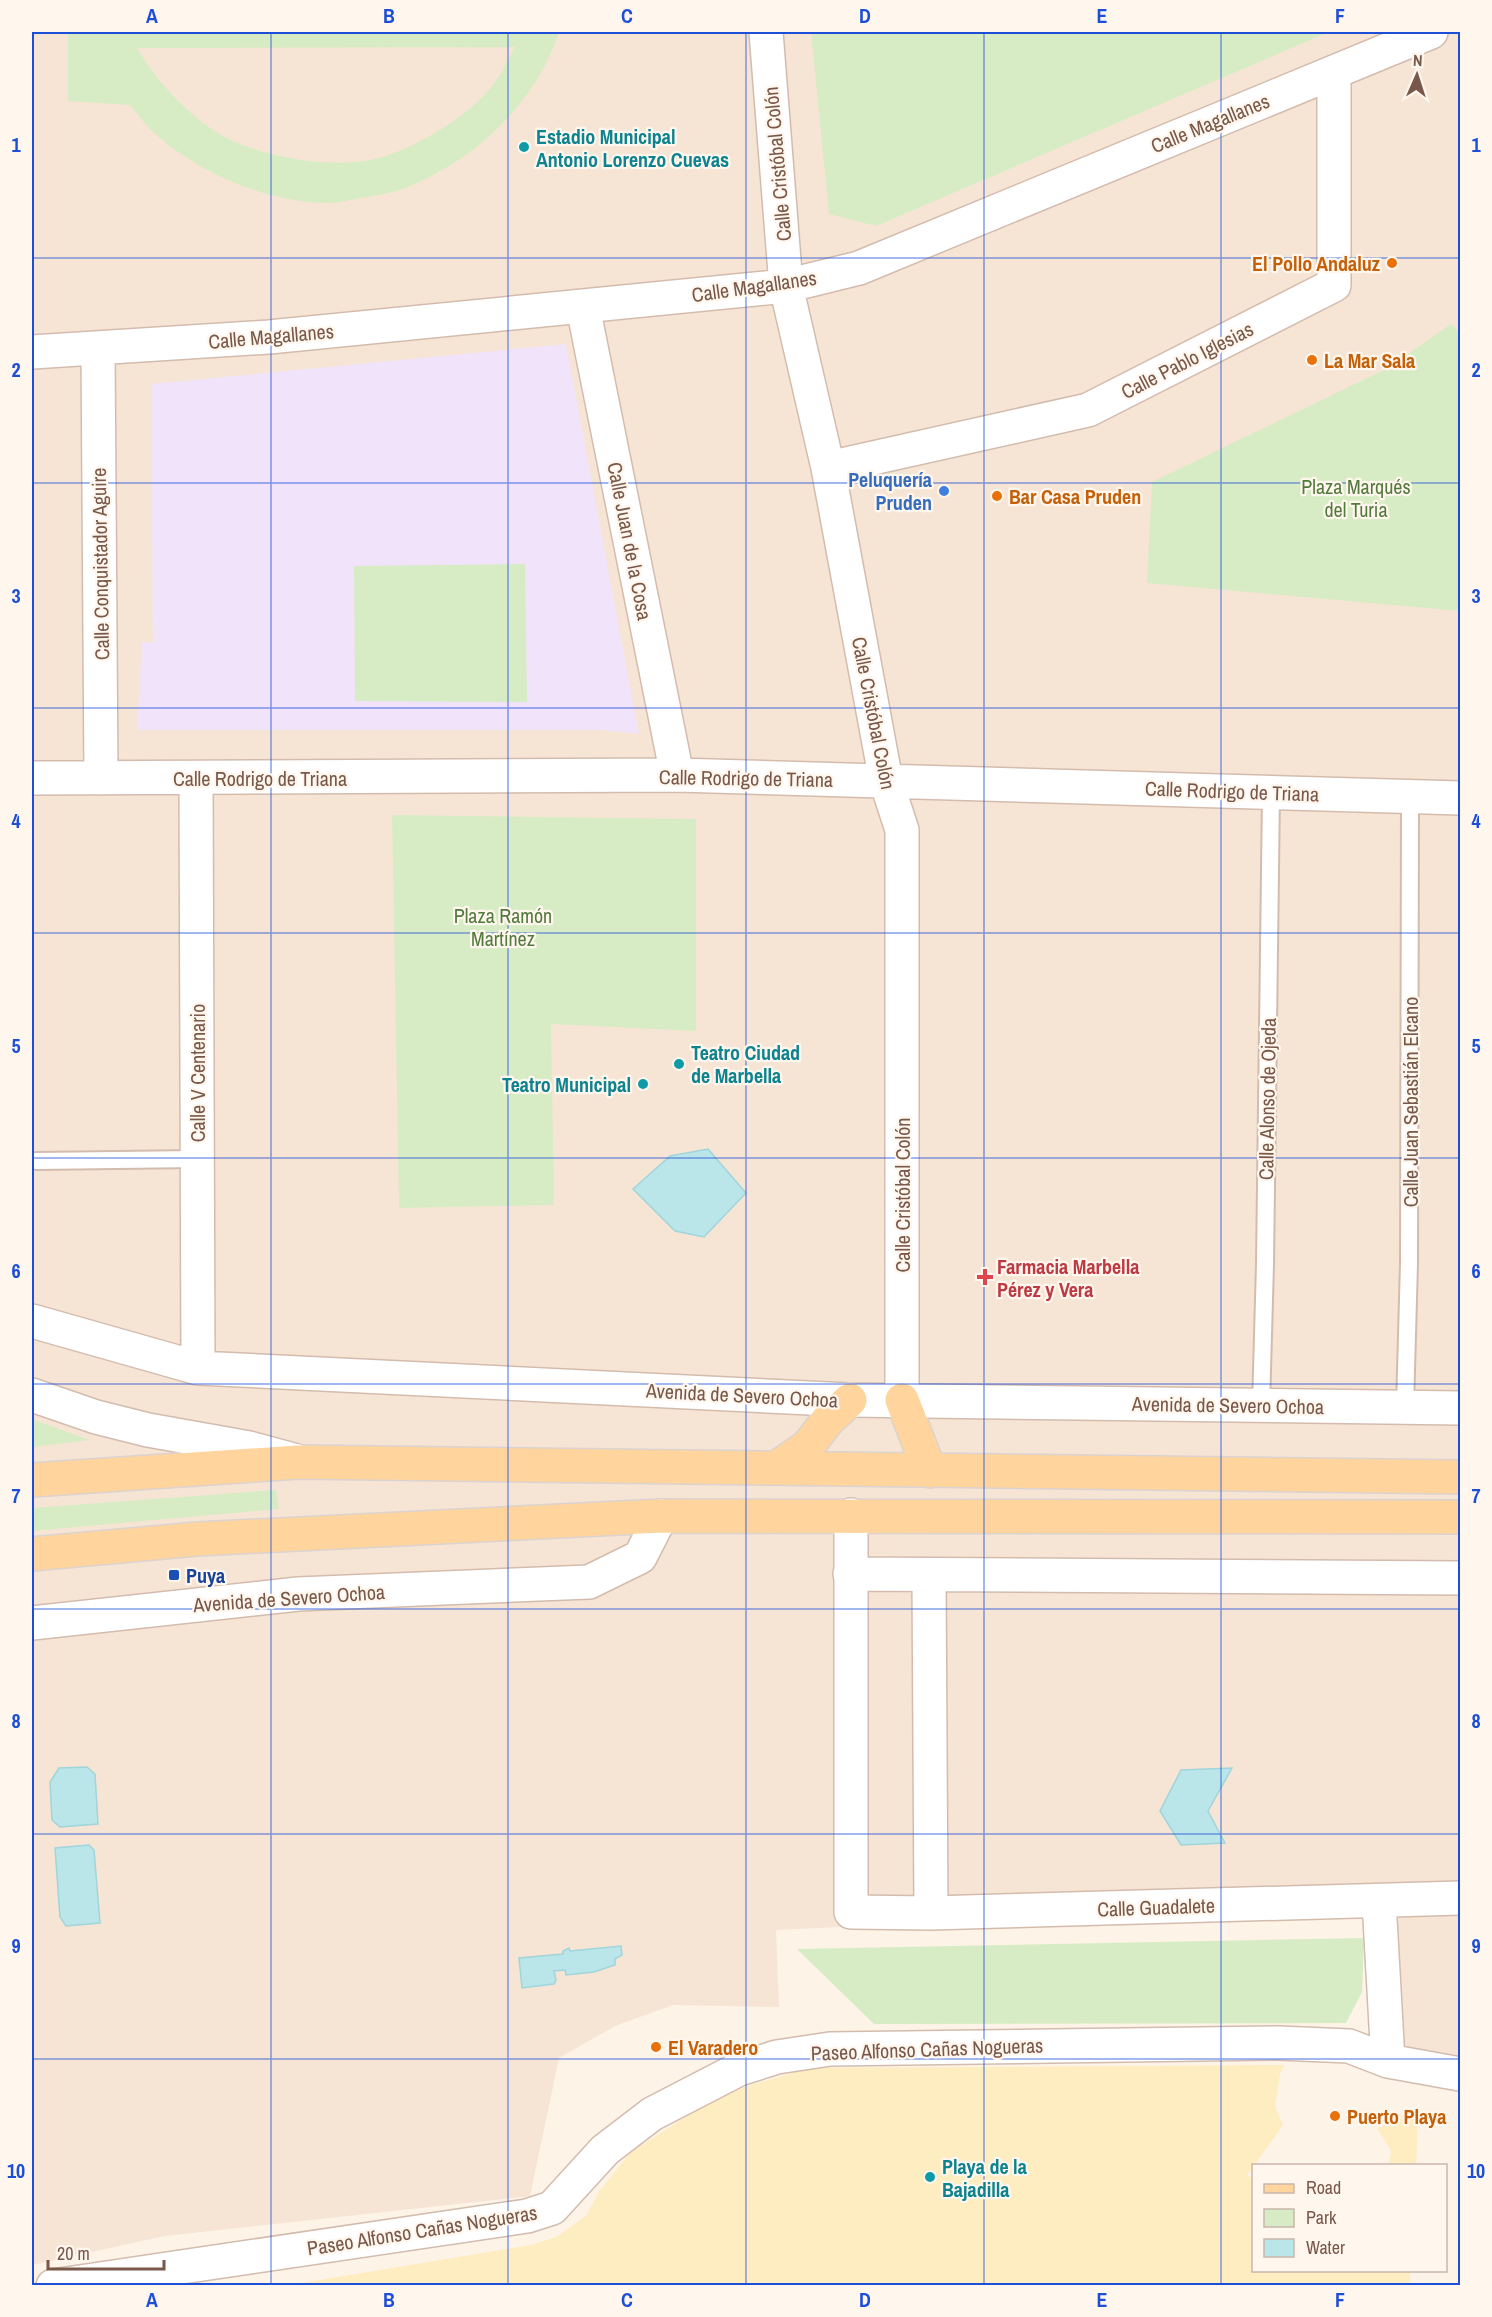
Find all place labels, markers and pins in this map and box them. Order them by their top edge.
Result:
place label: Estadio Municipal Antonio Lorenzo Cuevas [536,123,729,173]
marker: Estadio Municipal Antonio Lorenzo Cuevas [517,140,531,154]
place label: El Pollo Andaluz [1252,250,1380,277]
marker: El Pollo Andaluz [1385,256,1399,270]
place label: La Mar Sala [1324,347,1415,374]
marker: La Mar Sala [1305,353,1319,367]
place label: Peluquería Pruden [848,466,932,516]
place label: Bar Casa Pruden [1009,483,1141,510]
marker: Peluquería Pruden [937,484,951,498]
marker: Bar Casa Pruden [990,489,1004,503]
place label: Teatro Ciudad de Marbella [691,1039,800,1089]
marker: Teatro Ciudad de Marbella [672,1057,686,1071]
place label: Teatro Municipal [502,1071,631,1098]
marker: Teatro Municipal [636,1077,650,1091]
place label: Farmacia Marbella Pérez y Vera [997,1253,1139,1303]
marker: Farmacia Marbella Pérez y Vera [978,1270,992,1284]
place label: Puya [186,1562,225,1589]
marker: Puya [167,1568,181,1582]
place label: El Varadero [668,2034,758,2061]
marker: El Varadero [649,2040,663,2054]
place label: Puerto Playa [1347,2103,1446,2130]
marker: Puerto Playa [1328,2109,1342,2123]
place label: Playa de la Bajadilla [942,2153,1027,2203]
marker: Playa de la Bajadilla [923,2170,937,2184]

